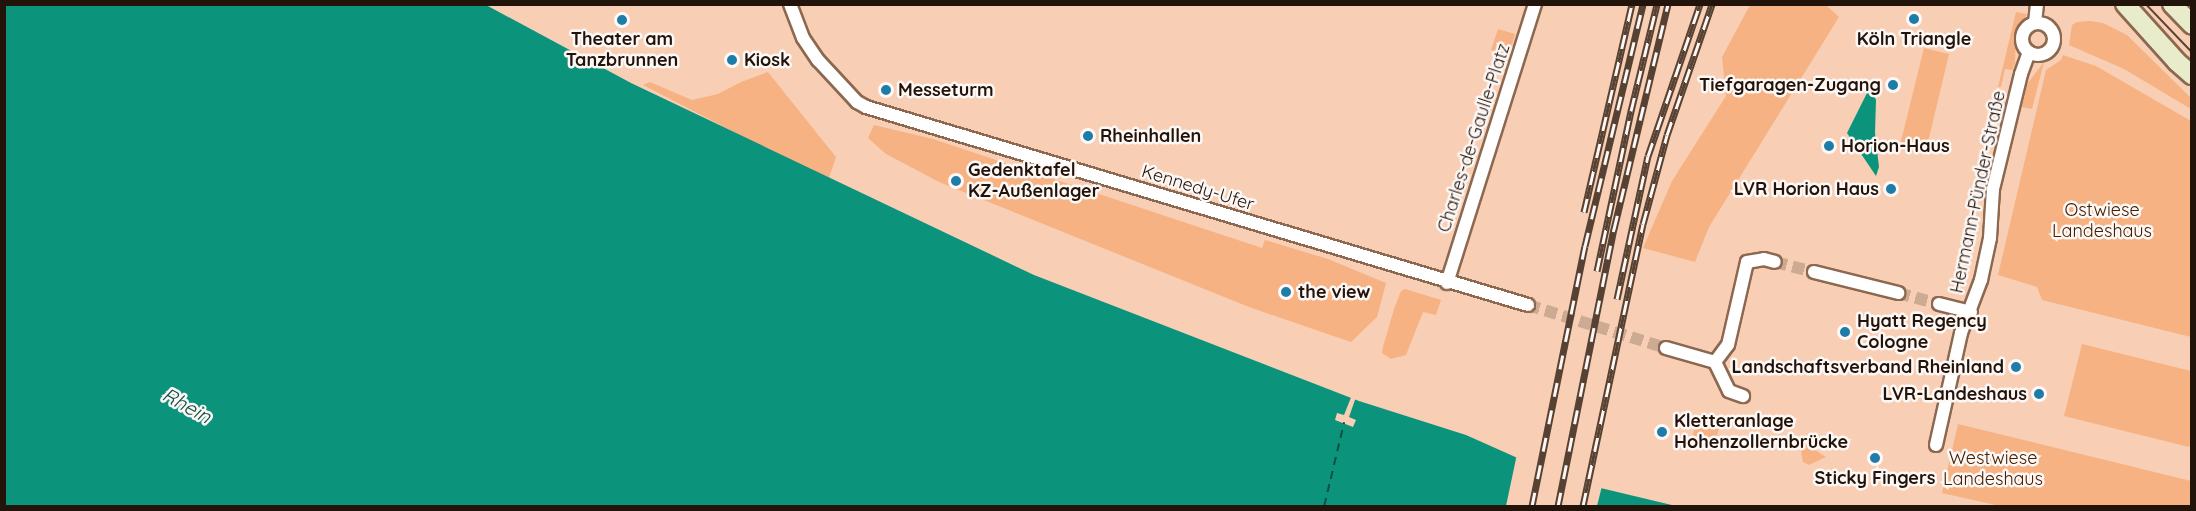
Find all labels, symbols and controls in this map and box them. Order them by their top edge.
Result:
marker: Köln Triangle [1907,12,1921,26]
marker: Theater am Tanzbrunnen [615,13,629,27]
place label: Köln Triangle [1857,28,1971,50]
place label: Theater am Tanzbrunnen [566,29,678,72]
street label: Charles-de-Gaulle-Platz [1433,41,1515,235]
place label: Kiosk [744,49,790,71]
marker: Kiosk [725,53,739,67]
place label: Tiefgaragen-Zugang [1699,74,1881,96]
marker: Tiefgaragen-Zugang [1886,78,1900,92]
place label: Messeturm [898,79,994,101]
marker: Messeturm [879,83,893,97]
street label: Hermann-Pünder-Straße [1946,89,2010,295]
place label: Rheinhallen [1100,125,1201,147]
marker: Rheinhallen [1081,129,1095,143]
place label: Horion-Haus [1841,135,1950,157]
marker: Horion-Haus [1822,139,1836,153]
place label: Gedenktafel KZ-Außenlager [968,160,1100,202]
street label: Kennedy-Ufer [1139,161,1257,215]
marker: Gedenktafel KZ-Außenlager [949,174,963,188]
place label: LVR Horion Haus [1734,178,1879,200]
marker: LVR Horion Haus [1884,182,1898,196]
park label: Ostwiese Landeshaus [2052,200,2152,242]
place label: the view [1298,281,1370,303]
marker: the view [1279,285,1293,299]
place label: Hyatt Regency Cologne [1857,311,1987,354]
marker: Hyatt Regency Cologne [1838,325,1852,339]
place label: Landschaftsverband Rheinland [1731,356,2004,378]
marker: Landschaftsverband Rheinland [2009,360,2023,374]
water label: Rhein [158,382,216,428]
place label: LVR-Landeshaus [1882,383,2027,405]
marker: LVR-Landeshaus [2032,387,2046,401]
place label: Kletteranlage Hohenzollernbrücke [1674,411,1848,454]
marker: Kletteranlage Hohenzollernbrücke [1655,425,1669,439]
park label: Westwiese Landeshaus [1943,448,2043,490]
marker: Sticky Fingers [1868,451,1882,465]
place label: Sticky Fingers [1815,467,1935,489]

